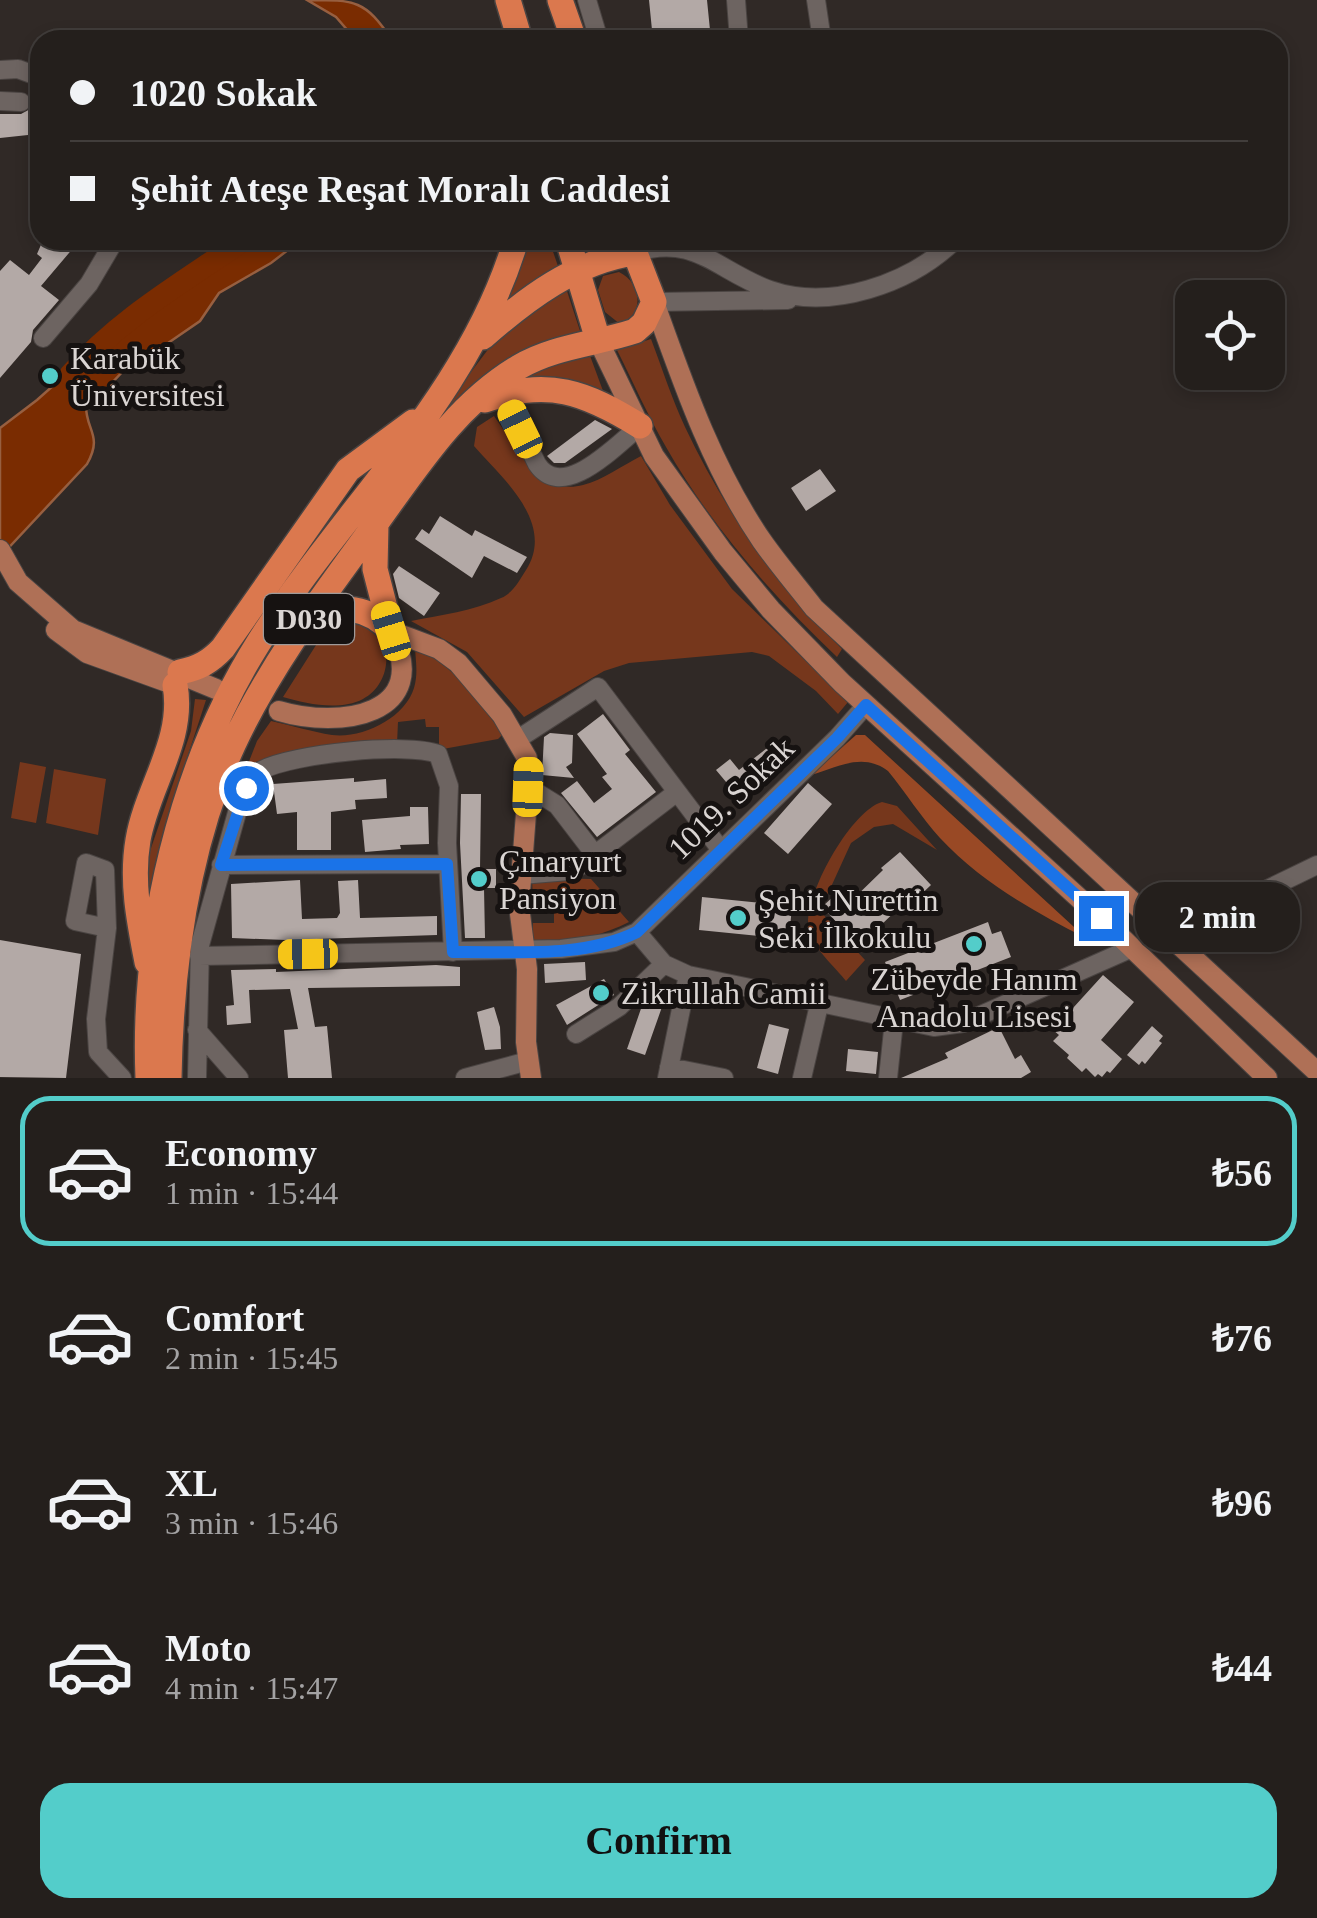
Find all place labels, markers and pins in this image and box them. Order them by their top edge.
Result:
place label: Karabük Üniversitesi [70,340,225,413]
marker: Karabük Üniversitesi [39,365,61,387]
place label: Çınaryurt Pansiyon [499,843,622,916]
marker: Çınaryurt Pansiyon [468,868,490,890]
place label: Şehit Nurettin Seki İlkokulu [758,882,938,955]
marker: Şehit Nurettin Seki İlkokulu [727,907,749,929]
marker: Zübeyde Hanım Anadolu Lisesi [963,933,985,955]
place label: Zübeyde Hanım Anadolu Lisesi [870,961,1078,1034]
place label: Zikrullah Camii [621,975,826,1011]
marker: Zikrullah Camii [590,982,612,1004]

